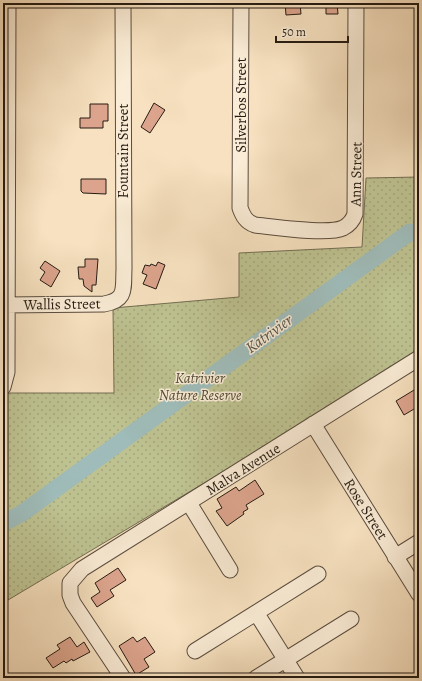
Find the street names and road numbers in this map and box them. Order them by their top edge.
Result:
street label: Silverbos Street [231,57,251,153]
street label: Fountain Street [113,103,133,199]
street label: Ann Street [345,141,367,208]
street label: Wallis Street [22,293,101,315]
street label: Malva Avenue [202,438,284,500]
street label: Rose Street [339,475,393,544]

